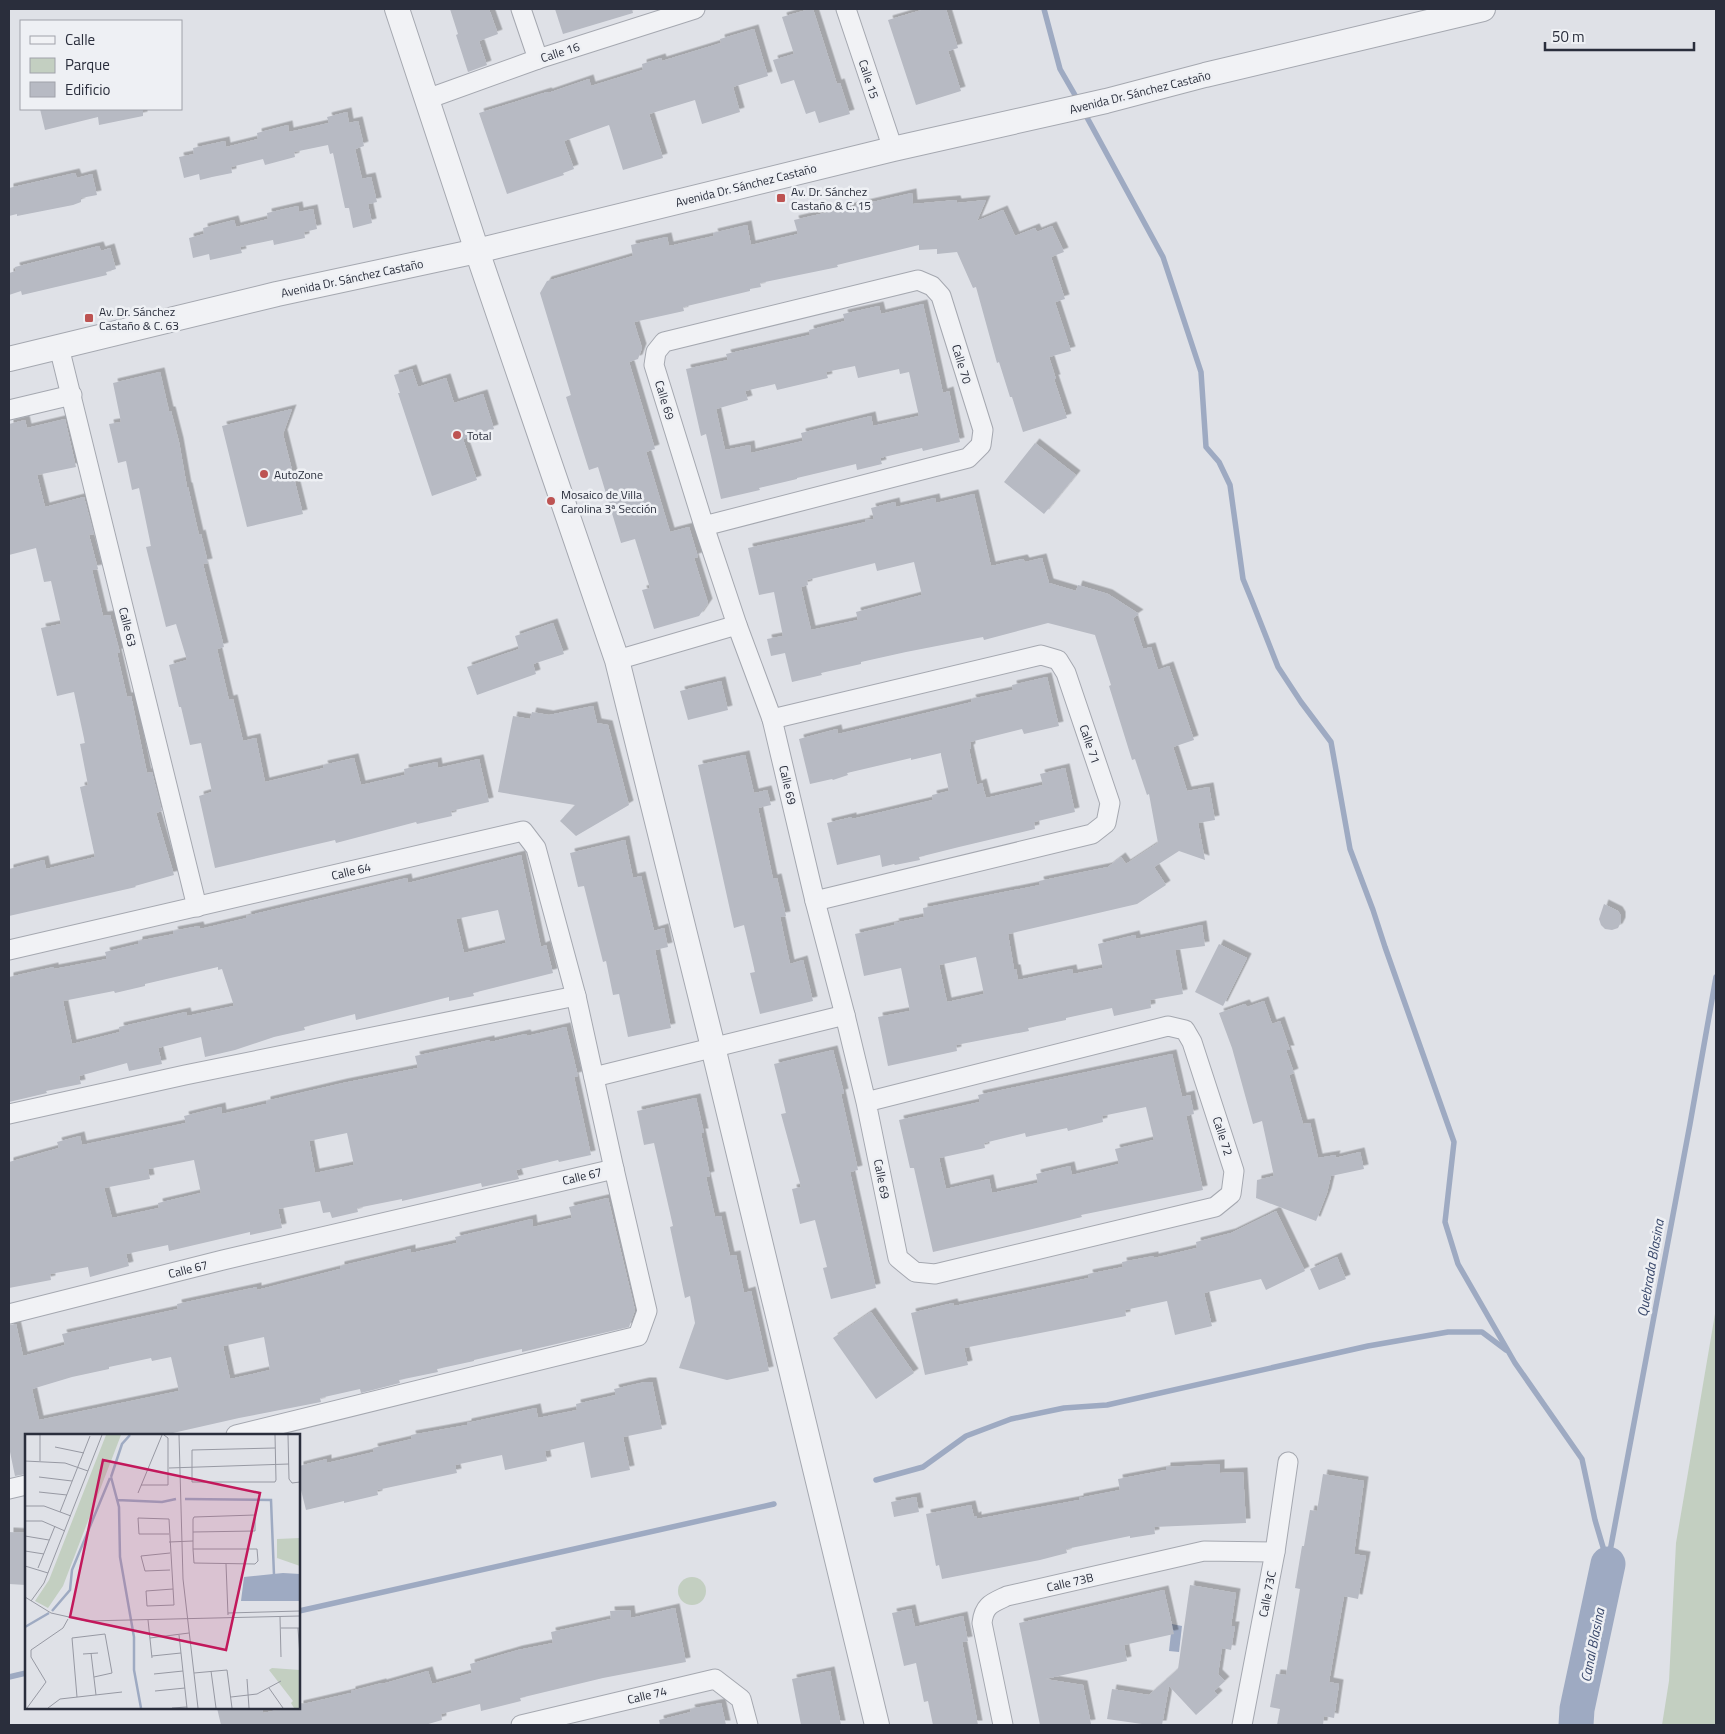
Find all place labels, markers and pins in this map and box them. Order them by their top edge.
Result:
place label: Av. Dr. Sánchez Castaño & C. 15 [791,182,871,215]
marker: Av. Dr. Sánchez Castaño & C. 15 [775,192,787,204]
place label: Av. Dr. Sánchez Castaño & C. 63 [99,302,179,335]
marker: Av. Dr. Sánchez Castaño & C. 63 [83,312,95,324]
place label: Total [467,426,492,445]
marker: Total [451,429,463,441]
place label: AutoZone [274,465,323,484]
marker: AutoZone [258,468,270,480]
place label: Mosaico de Villa Carolina 3ª Sección [561,485,657,518]
marker: Mosaico de Villa Carolina 3ª Sección [545,495,557,507]

